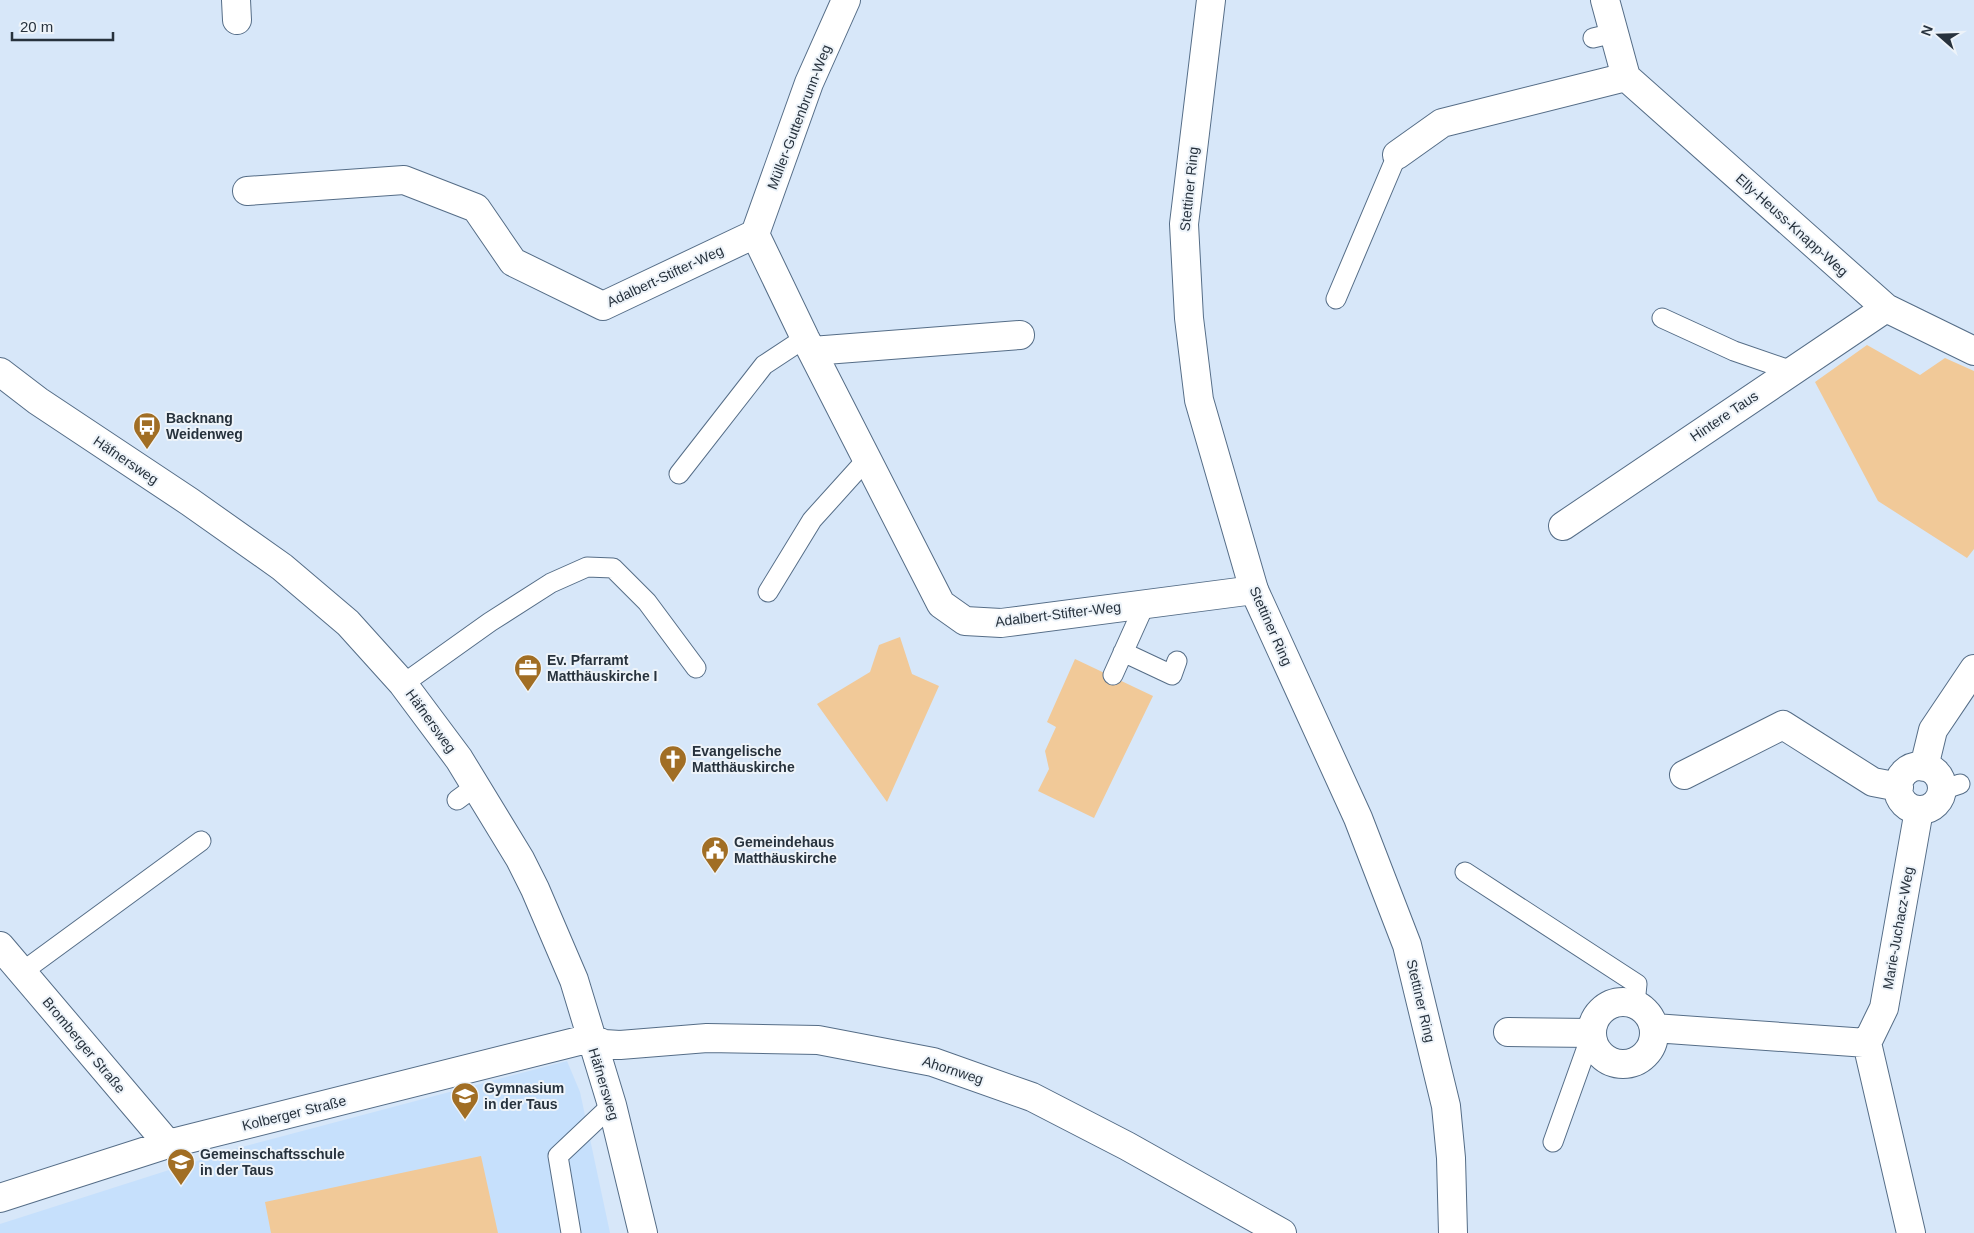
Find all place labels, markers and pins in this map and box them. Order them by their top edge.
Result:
place label: Backnang Weidenweg [166,410,243,442]
bus stop icon: Backnang Weidenweg [132,411,162,450]
place label: Ev. Pfarramt Matthäuskirche I [547,652,657,684]
office icon: Ev. Pfarramt Matthäuskirche I [513,653,543,692]
place label: Evangelische Matthäuskirche [692,743,795,775]
church icon: Evangelische Matthäuskirche [658,744,688,783]
place label: Gemeindehaus Matthäuskirche [734,834,837,866]
public building icon: Gemeindehaus Matthäuskirche [700,835,730,874]
place label: Gymnasium in der Taus [484,1080,564,1112]
school or university icon: Gymnasium in der Taus [450,1081,480,1120]
place label: Gemeinschaftsschule in der Taus [200,1146,345,1178]
school or university icon: Gemeinschaftsschule in der Taus [166,1147,196,1186]

